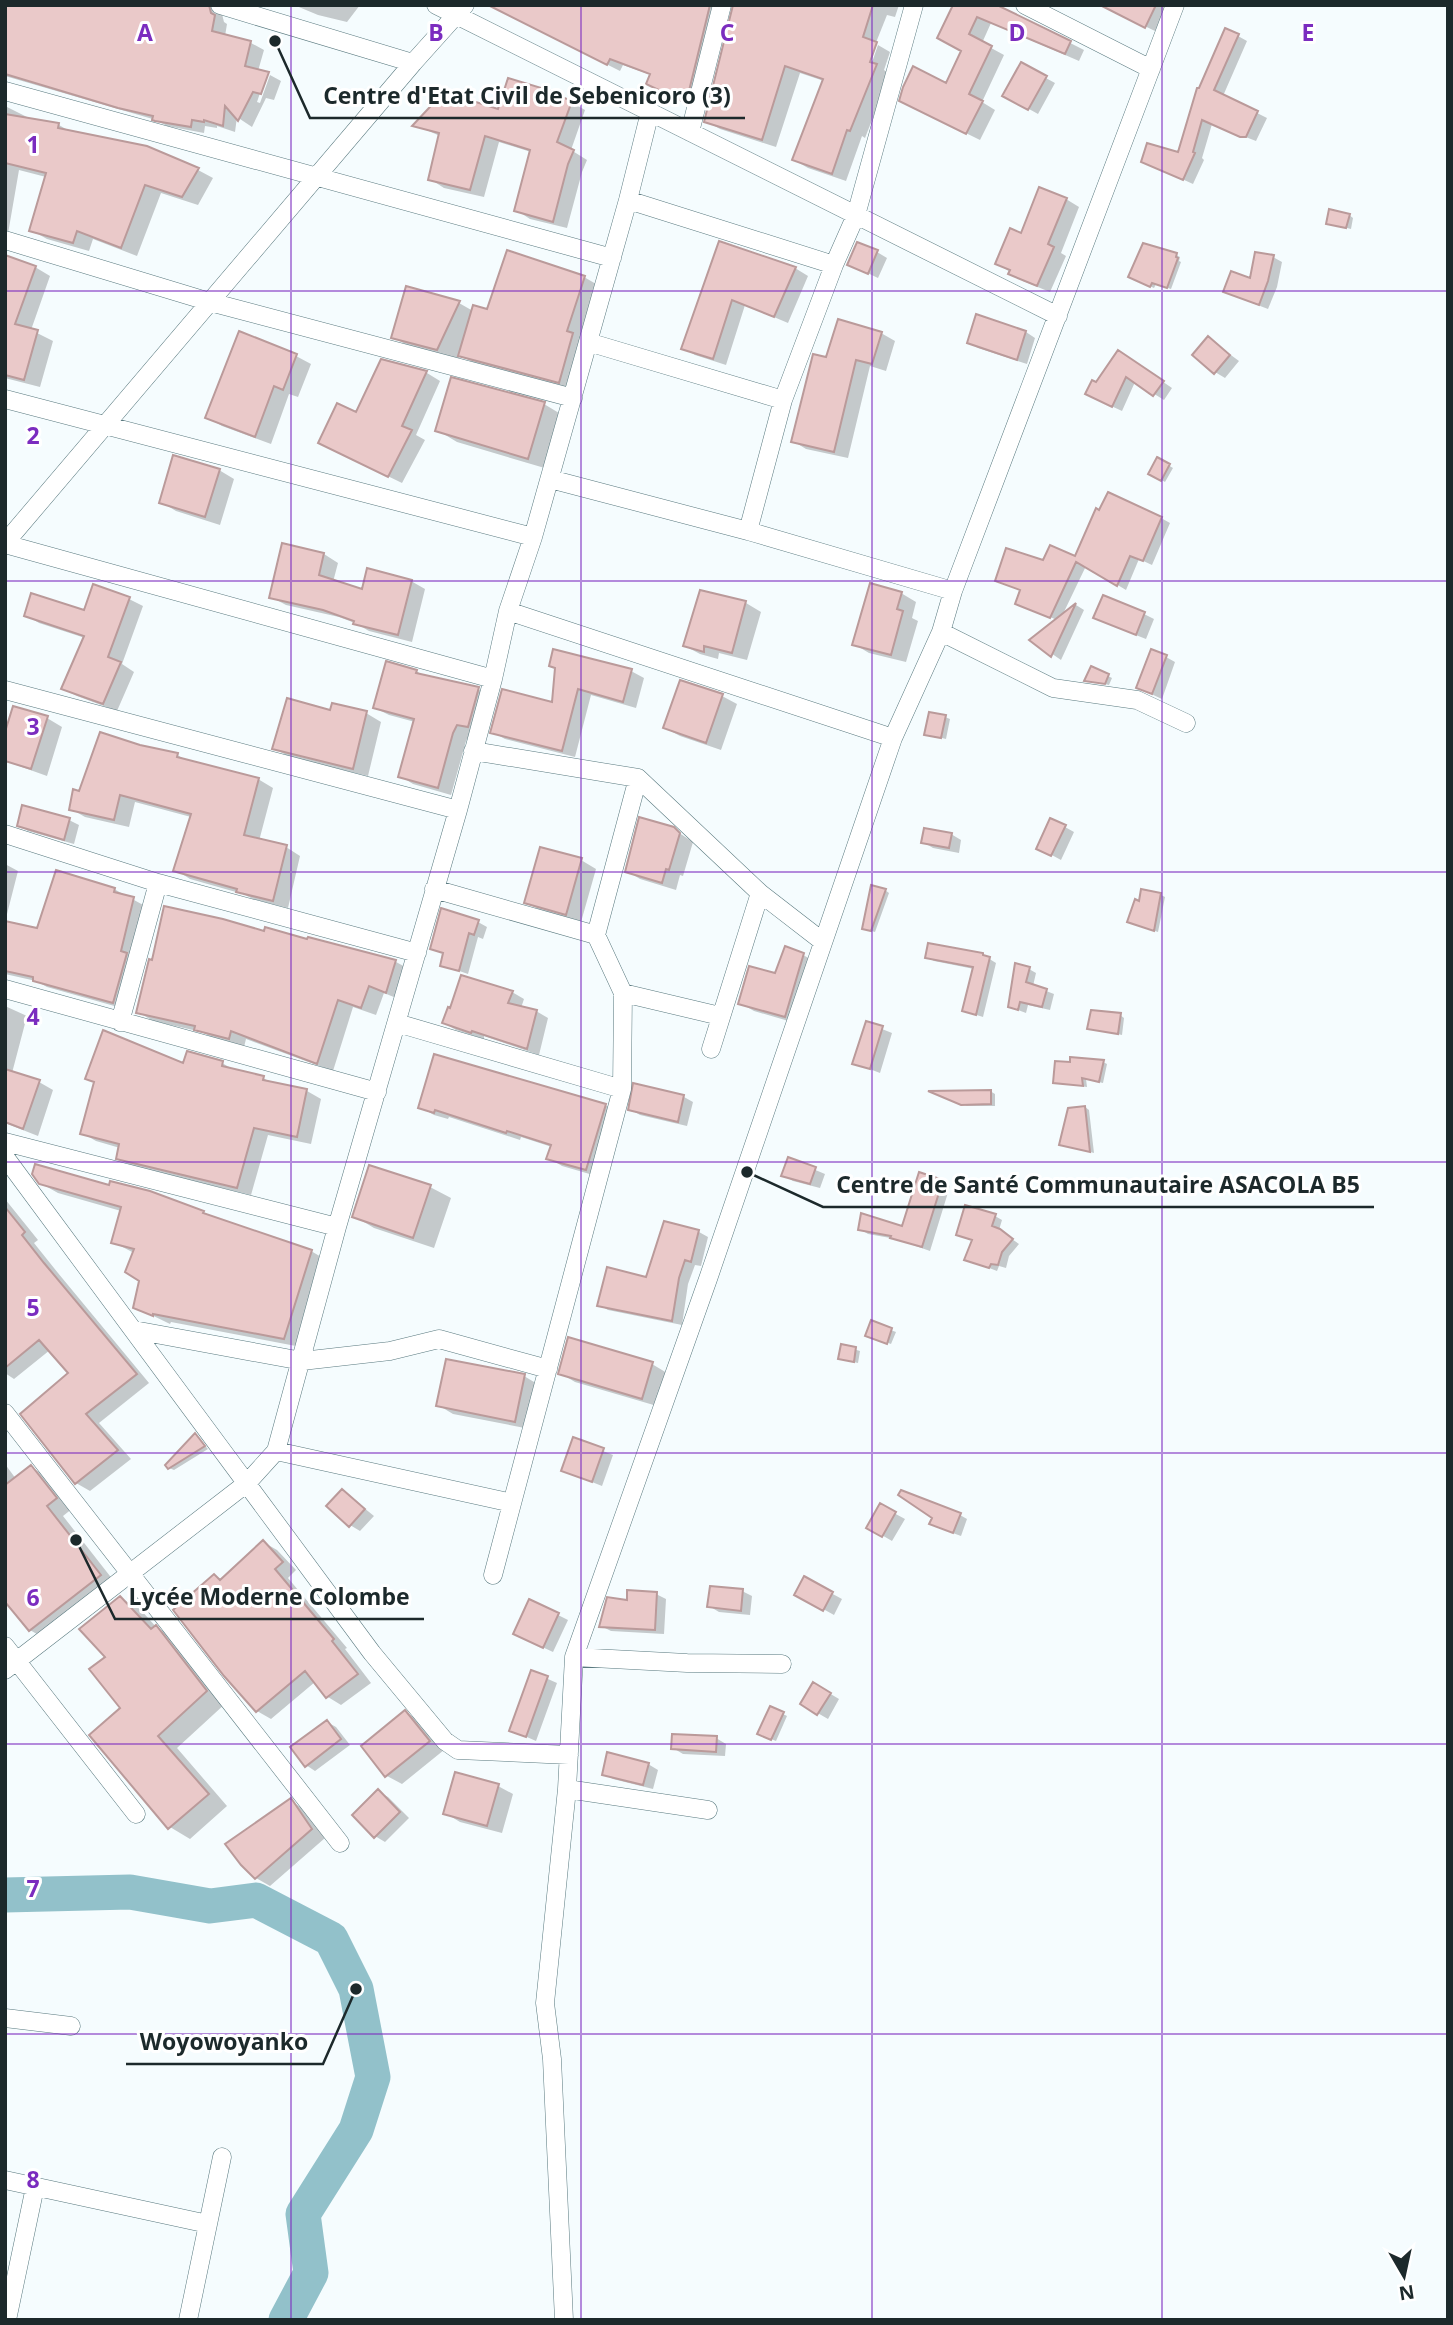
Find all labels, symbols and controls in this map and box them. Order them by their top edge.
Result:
text: A [137,16,153,48]
text: B [428,16,444,48]
text: C [720,16,734,48]
text: D [1008,16,1026,48]
text: E [1302,16,1314,48]
callout: Centre d'Etat Civil de Sebenicoro (3) [310,74,745,118]
text: Centre d'Etat Civil de Sebenicoro (3) [323,79,731,111]
text: 1 [26,128,40,160]
text: 2 [26,419,40,451]
text: 3 [26,710,40,742]
text: 4 [26,1000,40,1032]
callout: Centre de Santé Communautaire ASACOLA B5 [823,1163,1374,1207]
text: Centre de Santé Communautaire ASACOLA B5 [836,1168,1360,1200]
text: 5 [26,1291,40,1323]
callout: Lycée Moderne Colombe [115,1575,424,1619]
text: Lycée Moderne Colombe [128,1580,410,1612]
text: 6 [26,1581,40,1613]
text: 7 [26,1872,40,1904]
callout: Woyowoyanko [126,2020,323,2064]
text: Woyowoyanko [140,2025,308,2057]
text: 8 [26,2163,40,2195]
north arrow [1369,2241,1439,2311]
text: N [1397,2279,1416,2307]

